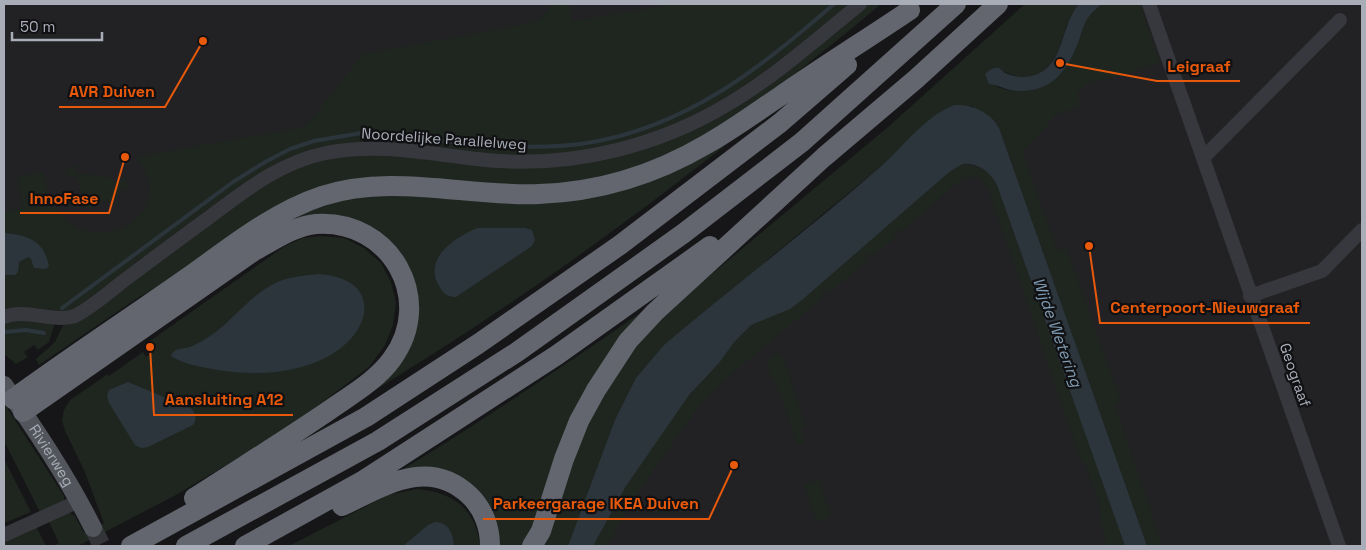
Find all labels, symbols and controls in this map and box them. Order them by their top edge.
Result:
scale bar [12,10,102,42]
text: 50 m [20,17,55,36]
callout: Leigraaf [1157,50,1240,81]
text: Leigraaf [1167,56,1231,77]
callout: AVR Duiven [59,76,165,107]
text: AVR Duiven [69,81,155,102]
street label: Noordelijke Parallelweg [361,123,527,154]
callout: InnoFase [20,182,109,213]
text: InnoFase [30,188,98,209]
water label: Wijde Wetering [1028,274,1087,391]
callout: Centerpoort-Nieuwgraaf [1100,292,1310,323]
text: Centerpoort-Nieuwgraaf [1110,297,1300,318]
street label: Geograaf [1276,340,1315,410]
callout: Aansluiting A12 [154,384,293,415]
text: Aansluiting A12 [165,389,283,410]
street label: Rivierweg [25,421,78,490]
callout: Parkeergarage IKEA Duiven [483,488,709,519]
text: Parkeergarage IKEA Duiven [493,493,699,514]

